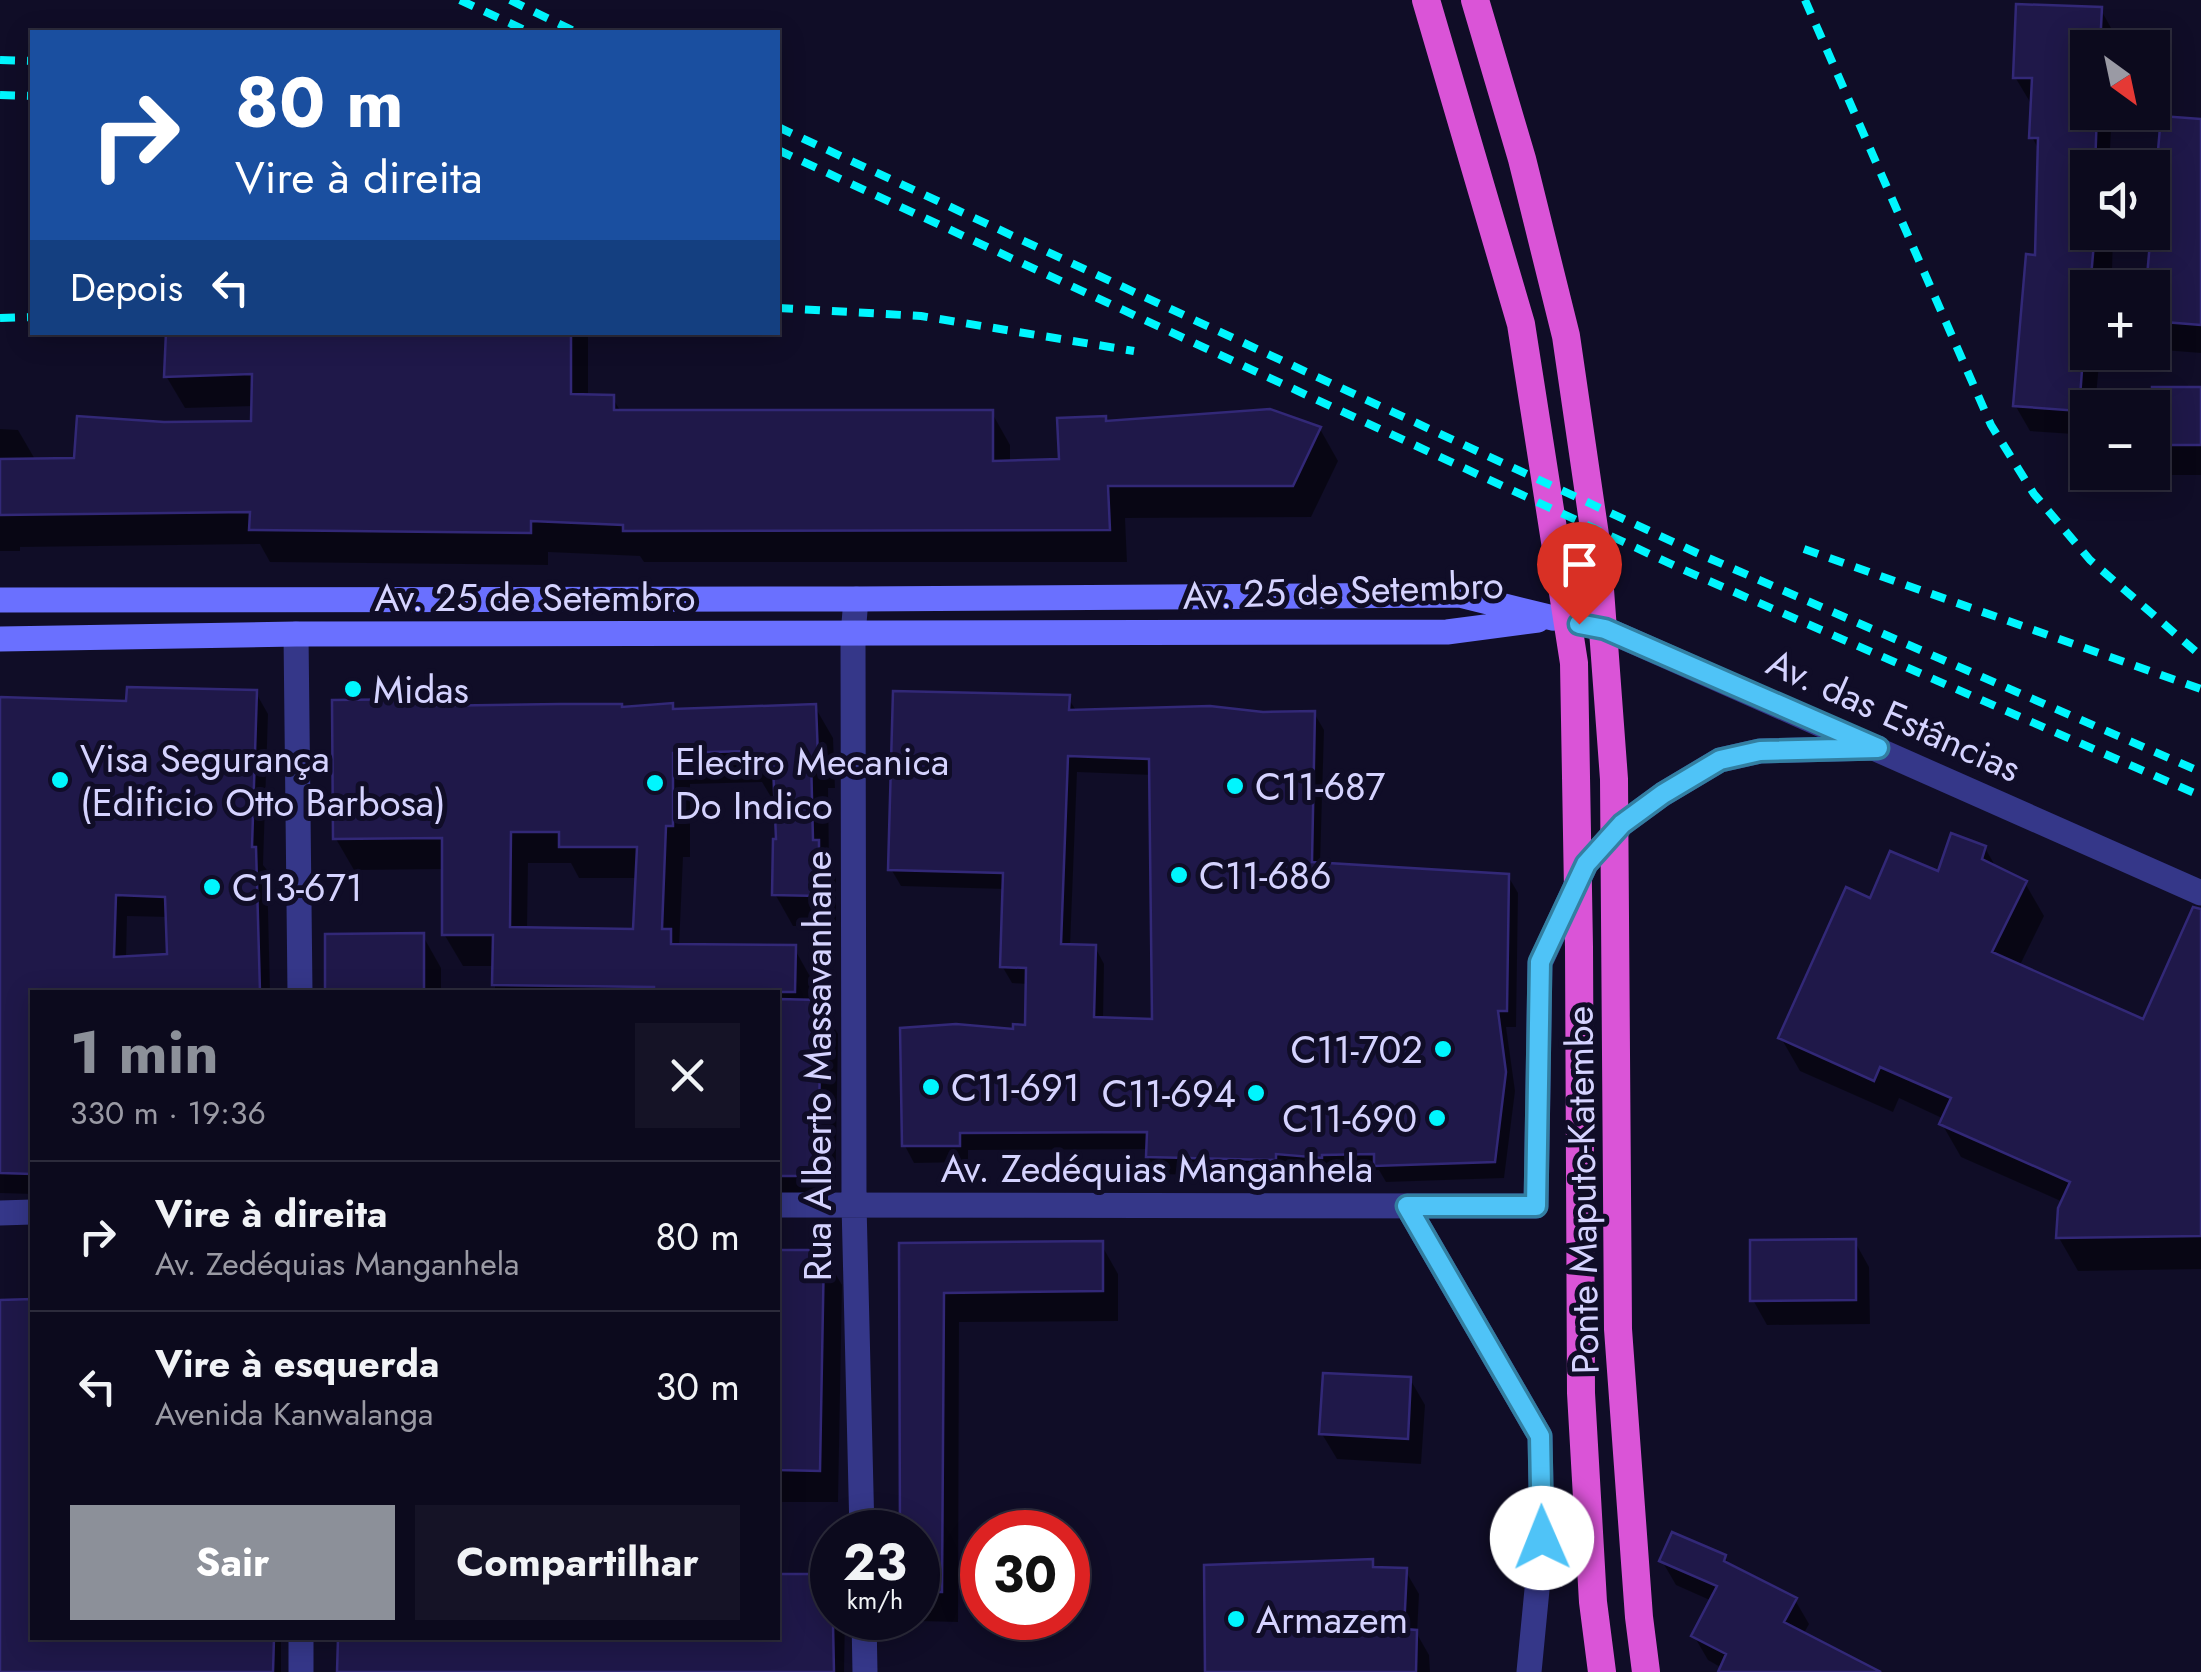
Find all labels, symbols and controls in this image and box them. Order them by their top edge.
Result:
north arrow [2070,30,2170,130]
map controls [2070,30,2170,490]
text: 80 m [235,52,404,153]
icon: right [70,70,200,200]
text: Vire à direita [235,145,483,210]
button: sound [2070,150,2170,250]
text: Depois [70,260,183,315]
icon: left [203,260,258,315]
button: + [2070,270,2170,370]
button: − [2070,390,2170,490]
pin [1537,522,1622,625]
icon: arrive [1552,537,1607,592]
street label: Av. 25 de Setembro [1182,557,1504,623]
street label: Av. 25 de Setembro [374,570,696,625]
street label: Av. das Estâncias [1758,634,2030,796]
place label: Midas [373,662,469,717]
marker: Midas [342,678,364,700]
place label: Visa Segurança (Edificio Otto Barbosa) [80,731,446,830]
place label: Electro Mecanica Do Indico [675,734,949,833]
place label: C11-687 [1255,759,1385,814]
marker: Visa Segurança (Edificio Otto Barbosa) [49,769,71,791]
marker: Electro Mecanica Do Indico [644,772,666,794]
marker: C11-687 [1224,775,1246,797]
place label: C11-686 [1199,848,1332,903]
street label: Rua Alberto Massavanhane [790,851,845,1281]
place label: C13-671 [232,860,363,915]
marker: C11-686 [1168,864,1190,886]
marker: C13-671 [201,876,223,898]
street label: Ponte Maputo-Katembe [1551,1005,1613,1375]
text: 1 min [70,1009,219,1096]
place label: C11-702 [1290,1022,1423,1077]
button: close [635,1023,740,1128]
marker: C11-702 [1432,1038,1454,1060]
place label: C11-691 [951,1060,1080,1115]
place label: C11-694 [1102,1066,1236,1121]
marker: C11-691 [920,1076,942,1098]
marker: C11-694 [1245,1082,1267,1104]
text: 330 m · 19:36 [70,1090,266,1136]
place label: C11-690 [1282,1091,1417,1146]
marker: C11-690 [1426,1107,1448,1129]
street label: Av. Zedéquias Manganhela [941,1141,1373,1196]
text: Vire à direita [155,1186,388,1241]
icon: right [70,1209,125,1264]
text: 80 m [655,1209,740,1264]
text: Av. Zedéquias Manganhela [155,1241,519,1287]
text: Vire à esquerda [155,1336,439,1391]
icon: left [70,1359,125,1414]
text: 30 m [655,1359,740,1414]
text: Avenida Kanwalanga [155,1391,433,1437]
position arrow [1490,1486,1594,1590]
button: Sair [70,1505,395,1620]
button: Compartilhar [415,1505,740,1620]
speed limit sign: 30 [960,1510,1090,1640]
text: 23 [843,1526,907,1599]
text: km/h [847,1582,903,1618]
place label: Armazem [1256,1592,1408,1647]
marker: Armazem [1225,1608,1247,1630]

